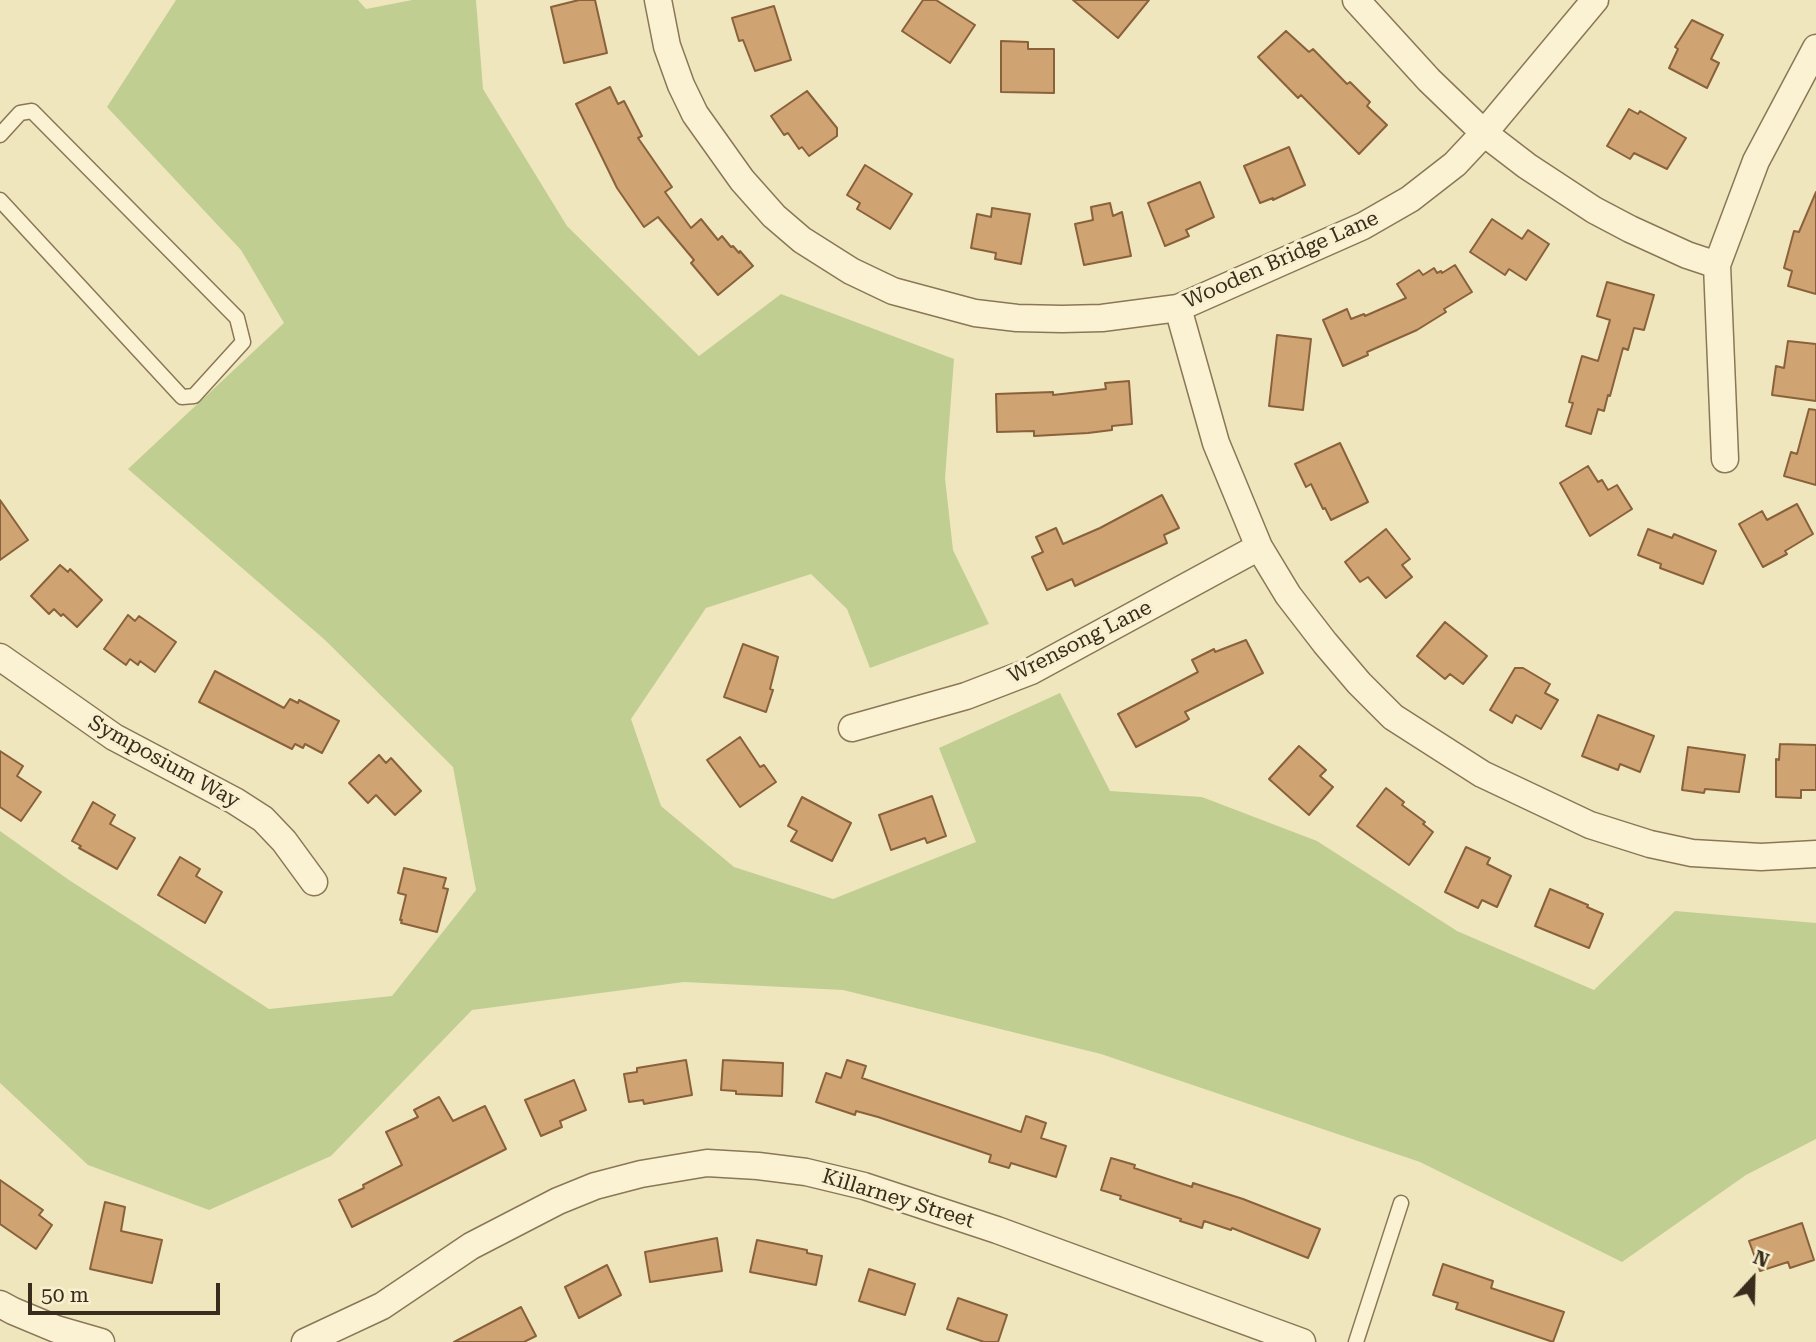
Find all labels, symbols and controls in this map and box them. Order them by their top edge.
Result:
street label: Wooden Bridge Lane [1180,206,1382,314]
street label: Wrensong Lane [1004,595,1156,689]
street label: Symposium Way [84,710,244,814]
street label: Killarney Street [819,1164,977,1234]
north arrow [1718,1244,1788,1314]
text: N [1750,1246,1772,1272]
scale bar [32,1268,224,1312]
text: 50 m [41,1283,89,1307]

